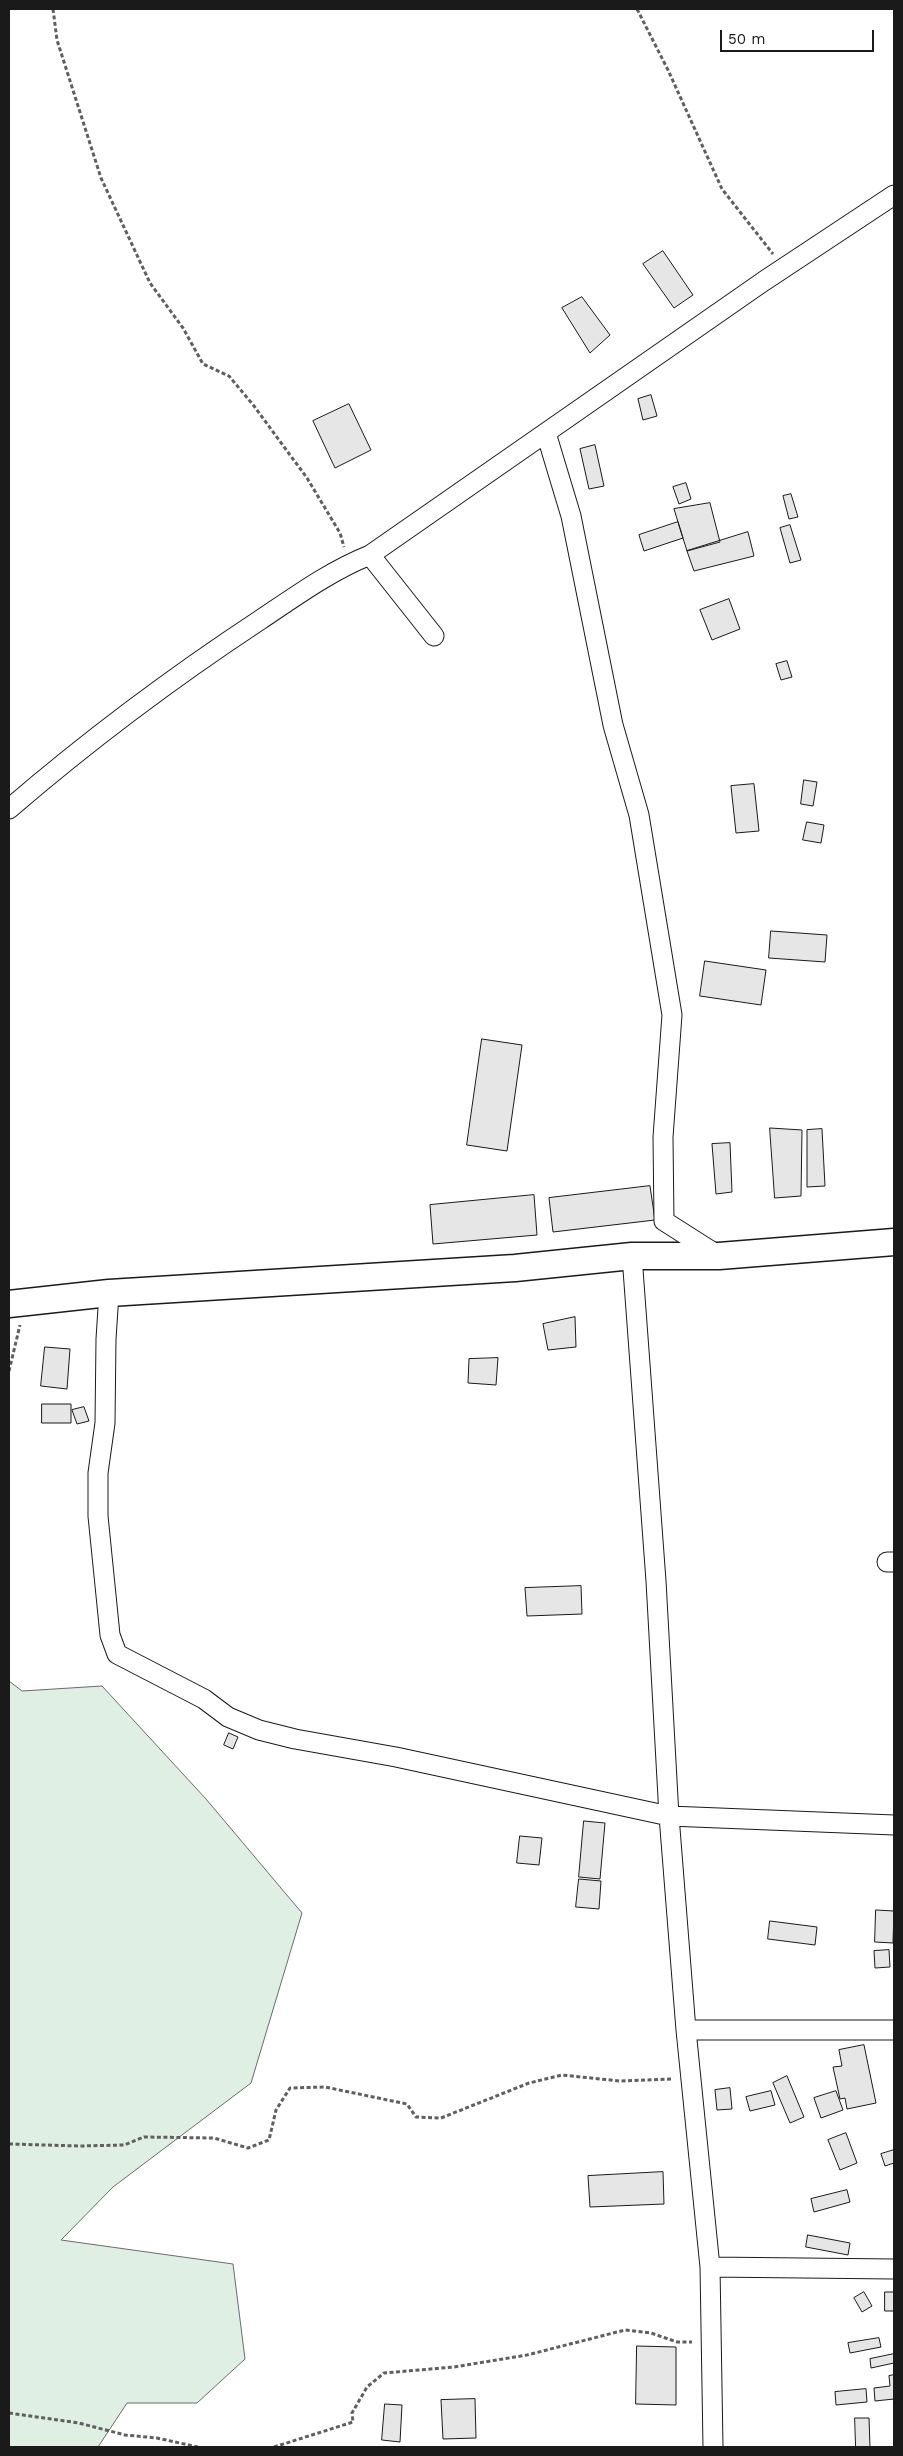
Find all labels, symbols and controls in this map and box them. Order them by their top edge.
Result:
scale bar [723,20,877,52]
text: 50 m [728,30,765,48]

